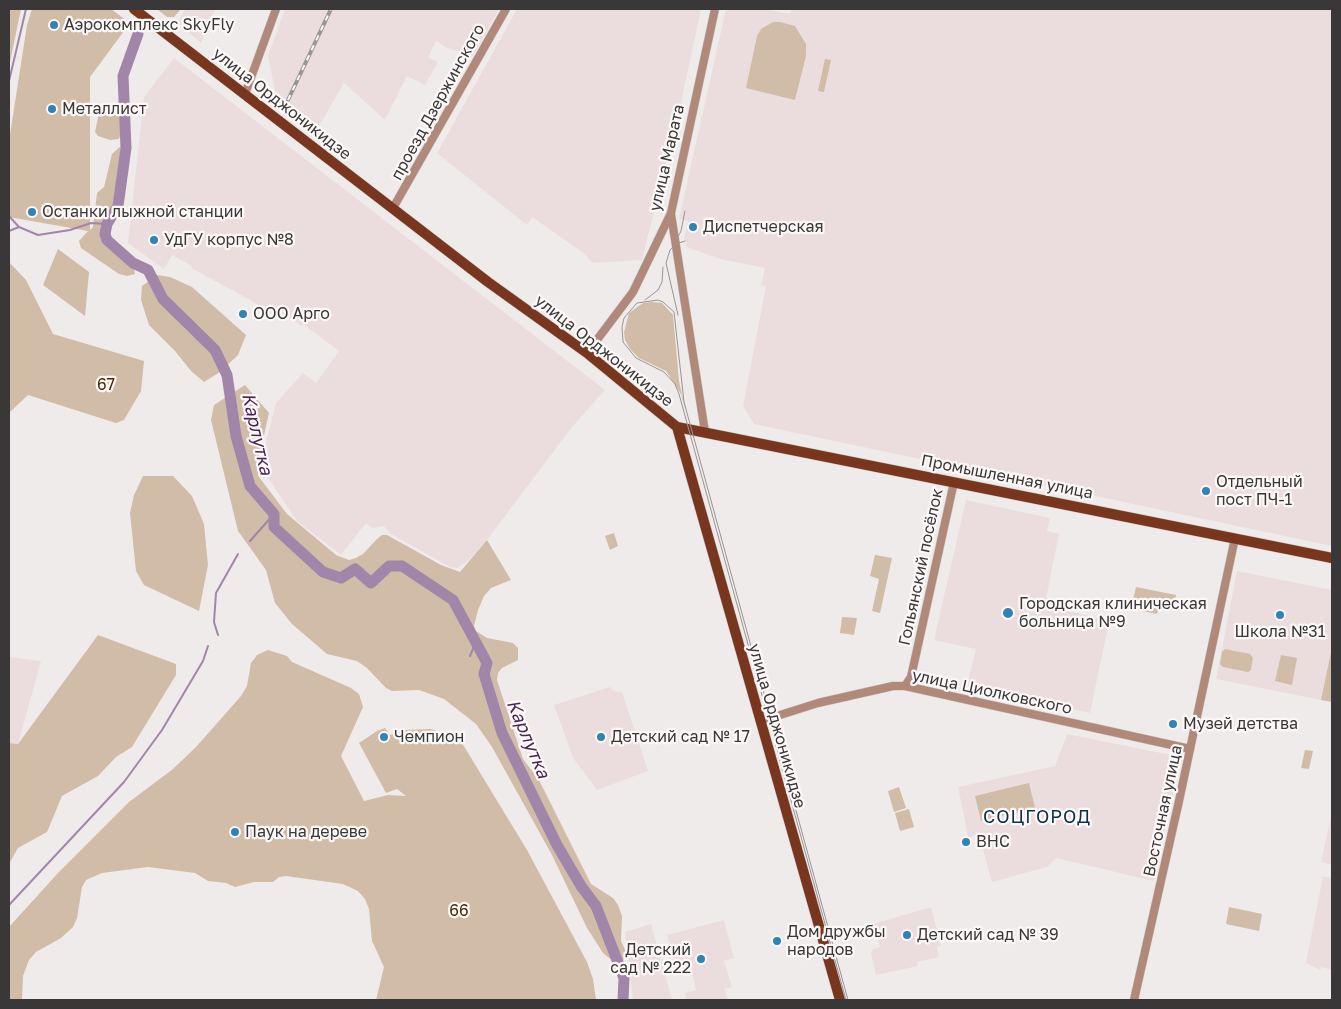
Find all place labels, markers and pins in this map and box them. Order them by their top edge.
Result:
place label: Аэрокомплекс SkyFly [64,15,234,35]
marker: Аэрокомплекс SkyFly [48,19,60,31]
place label: Металлист [62,99,146,119]
marker: Металлист [46,103,58,115]
place label: Останки лыжной станции [42,202,243,222]
marker: Останки лыжной станции [26,206,38,218]
place label: Диспетчерская [703,217,824,237]
marker: Диспетчерская [687,221,699,233]
place label: УдГУ корпус №8 [164,230,294,250]
marker: УдГУ корпус №8 [148,234,160,246]
place label: ООО Арго [253,304,330,324]
marker: ООО Арго [237,308,249,320]
place label: Отдельный пост ПЧ-1 [1216,472,1303,510]
marker: Отдельный пост ПЧ-1 [1200,485,1212,497]
place label: Городская клиническая больница №9 [1019,594,1207,632]
marker: Городская клиническая больница №9 [1001,606,1015,620]
marker: Школа №31 [1274,609,1286,621]
place label: Школа №31 [1235,622,1325,642]
place label: Музей детства [1183,714,1298,734]
marker: Музей детства [1167,718,1179,730]
place label: Чемпион [394,727,464,747]
place label: Детский сад № 17 [611,727,750,747]
marker: Чемпион [378,731,390,743]
marker: Детский сад № 17 [595,731,607,743]
place label: Паук на дереве [245,822,367,842]
marker: Паук на дереве [229,826,241,838]
place label: ВНС [976,832,1010,852]
marker: ВНС [960,836,972,848]
place label: Дом дружбы народов [787,922,886,960]
place label: Детский сад № 39 [917,925,1059,945]
marker: Детский сад № 39 [901,929,913,941]
marker: Дом дружбы народов [771,935,783,947]
place label: Детский сад № 222 [610,940,691,978]
marker: Детский сад № 222 [695,953,707,965]

